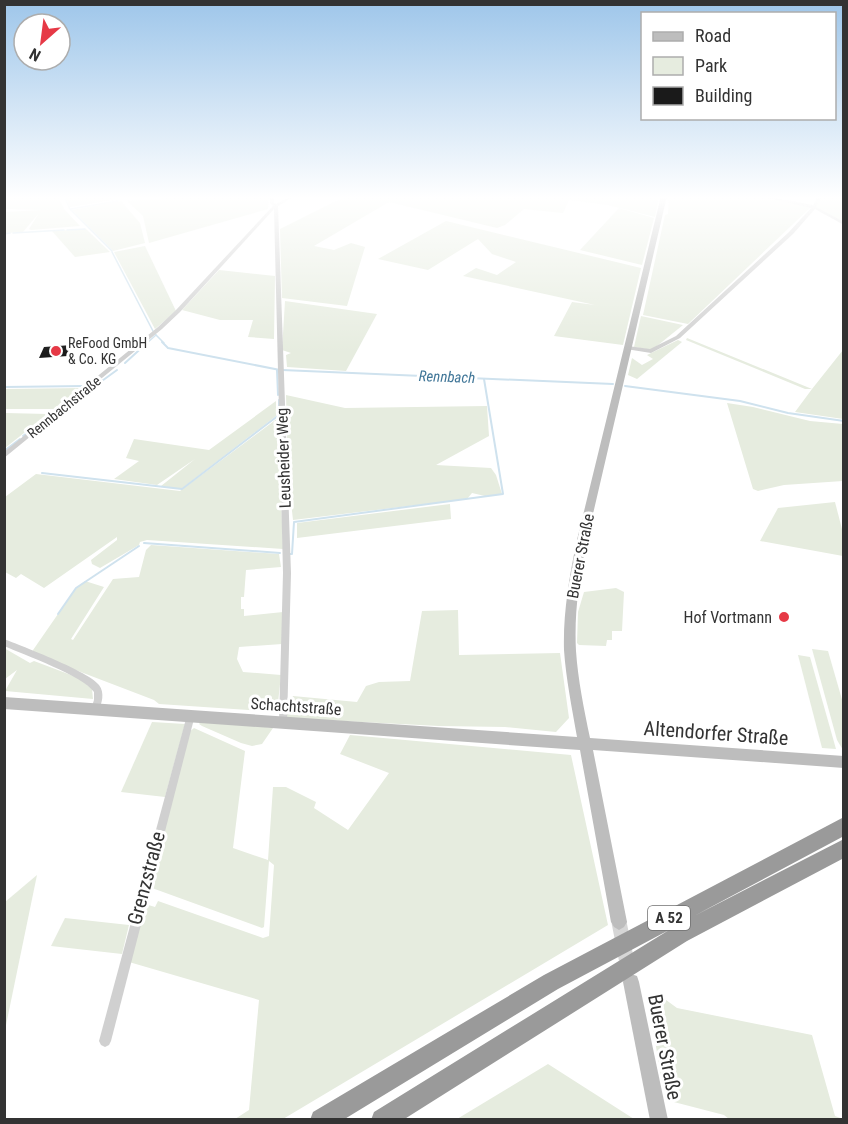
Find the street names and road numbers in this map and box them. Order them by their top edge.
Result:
street label: Rennbachstraße [24,372,104,441]
street label: Leusheider Weg [272,408,295,508]
street label: Buerer Straße [563,512,598,600]
street label: Schachtstraße [250,694,342,719]
street label: Altendorfer Straße [643,716,789,750]
street label: Grenzstraße [122,829,170,927]
road number: A 52 [648,906,690,930]
street label: Buerer Straße [643,992,687,1102]

